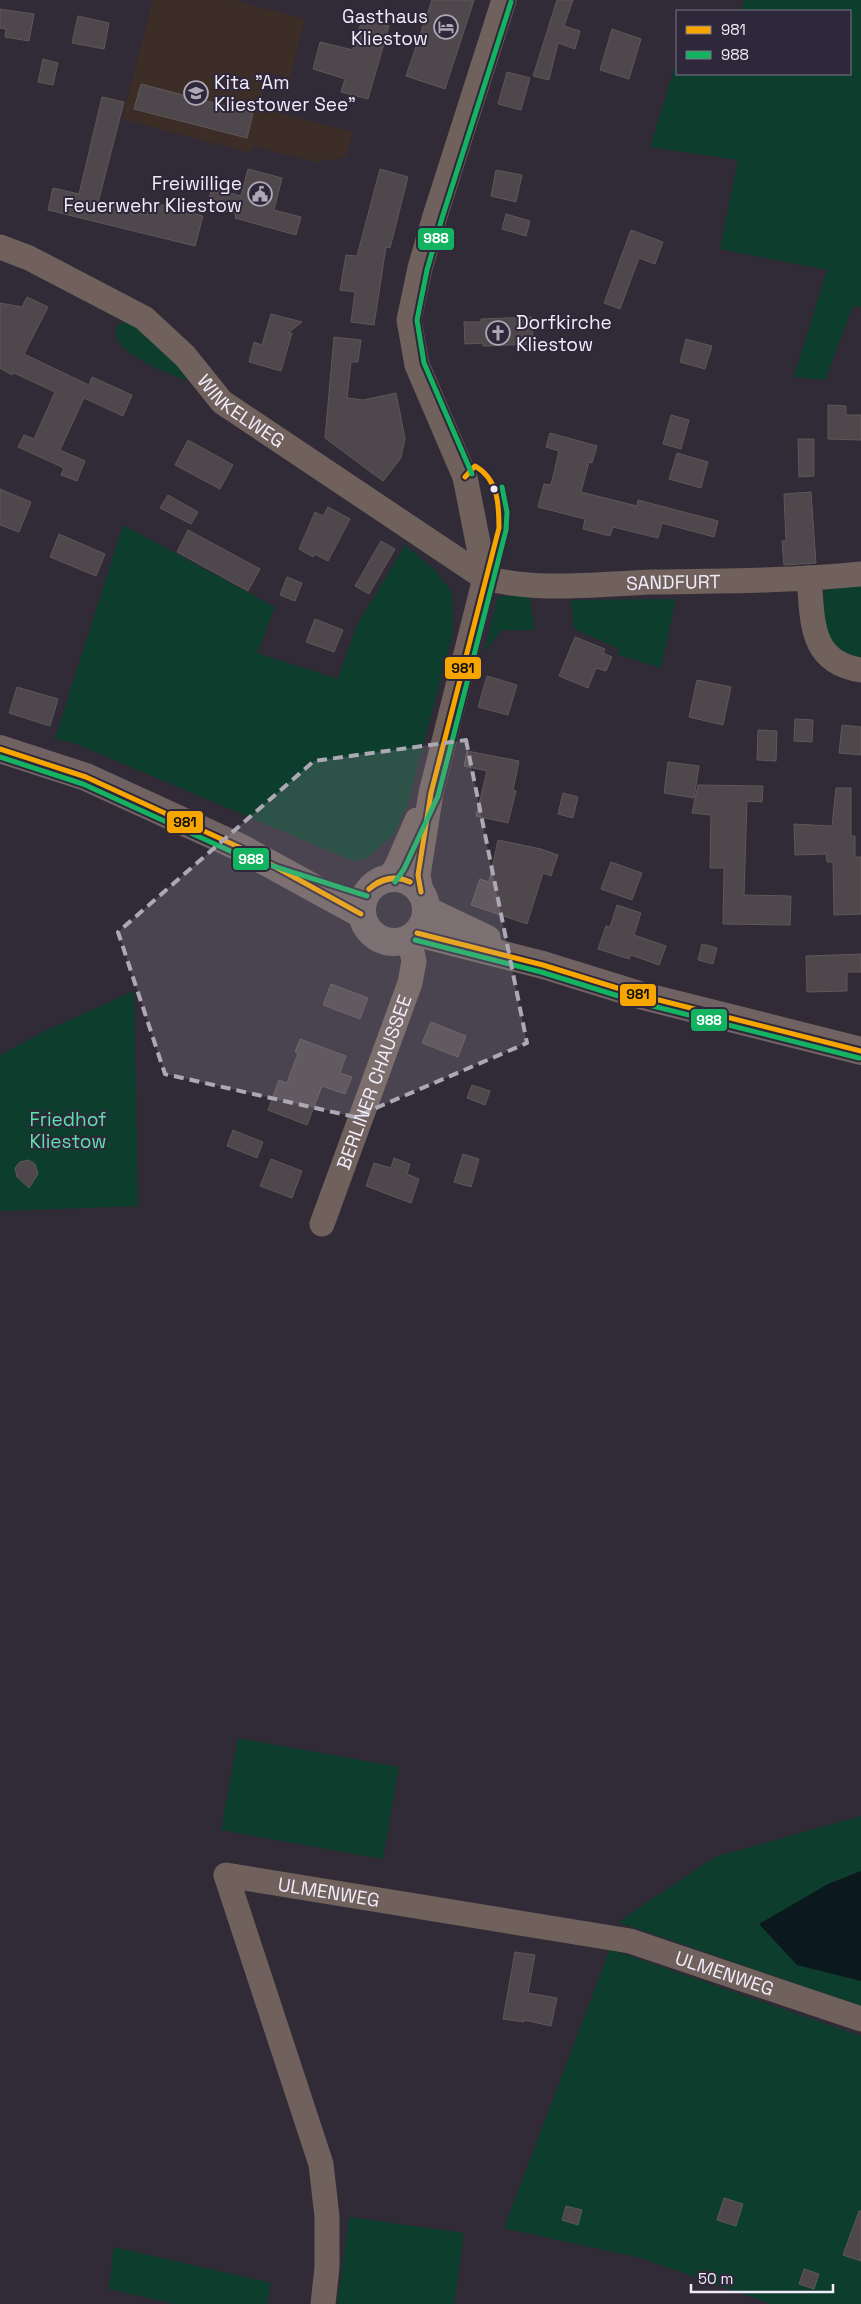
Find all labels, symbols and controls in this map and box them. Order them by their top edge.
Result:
place label: Gasthaus Kliestow [342,4,428,51]
legend [676,10,851,75]
hotel icon: Gasthaus Kliestow [433,14,459,40]
text: 981 [721,20,746,39]
text: 988 [721,45,749,64]
place label: Kita "Am Kliestower See" [214,70,356,117]
school or university icon: Kita "Am Kliestower See" [183,80,209,106]
place label: Freiwillige Feuerwehr Kliestow [63,171,242,218]
public building icon: Freiwillige Feuerwehr Kliestow [247,181,273,207]
line badge: 988 [417,227,455,251]
text: 988 [423,229,449,247]
place label: Dorfkirche Kliestow [516,310,612,357]
church icon: Dorfkirche Kliestow [485,320,511,346]
street label: WINKELWEG [191,369,290,454]
unlabelled marker [489,484,499,494]
street label: SANDFURT [625,569,721,596]
line badge: 981 [444,656,482,680]
text: 981 [451,659,475,677]
line badge: 981 [166,810,204,834]
text: 981 [173,813,197,831]
line badge: 988 [232,847,270,871]
text: 988 [238,850,264,868]
line badge: 981 [619,983,657,1007]
text: 981 [626,985,650,1003]
street label: BERLINER CHAUSSEE [331,992,418,1173]
line badge: 988 [690,1008,728,1032]
text: 988 [696,1011,722,1029]
park label: Friedhof Kliestow [29,1107,107,1154]
street label: ULMENWEG [276,1872,381,1913]
street label: ULMENWEG [672,1945,777,2002]
scale bar [691,2262,834,2294]
text: 50 m [698,2269,733,2288]

